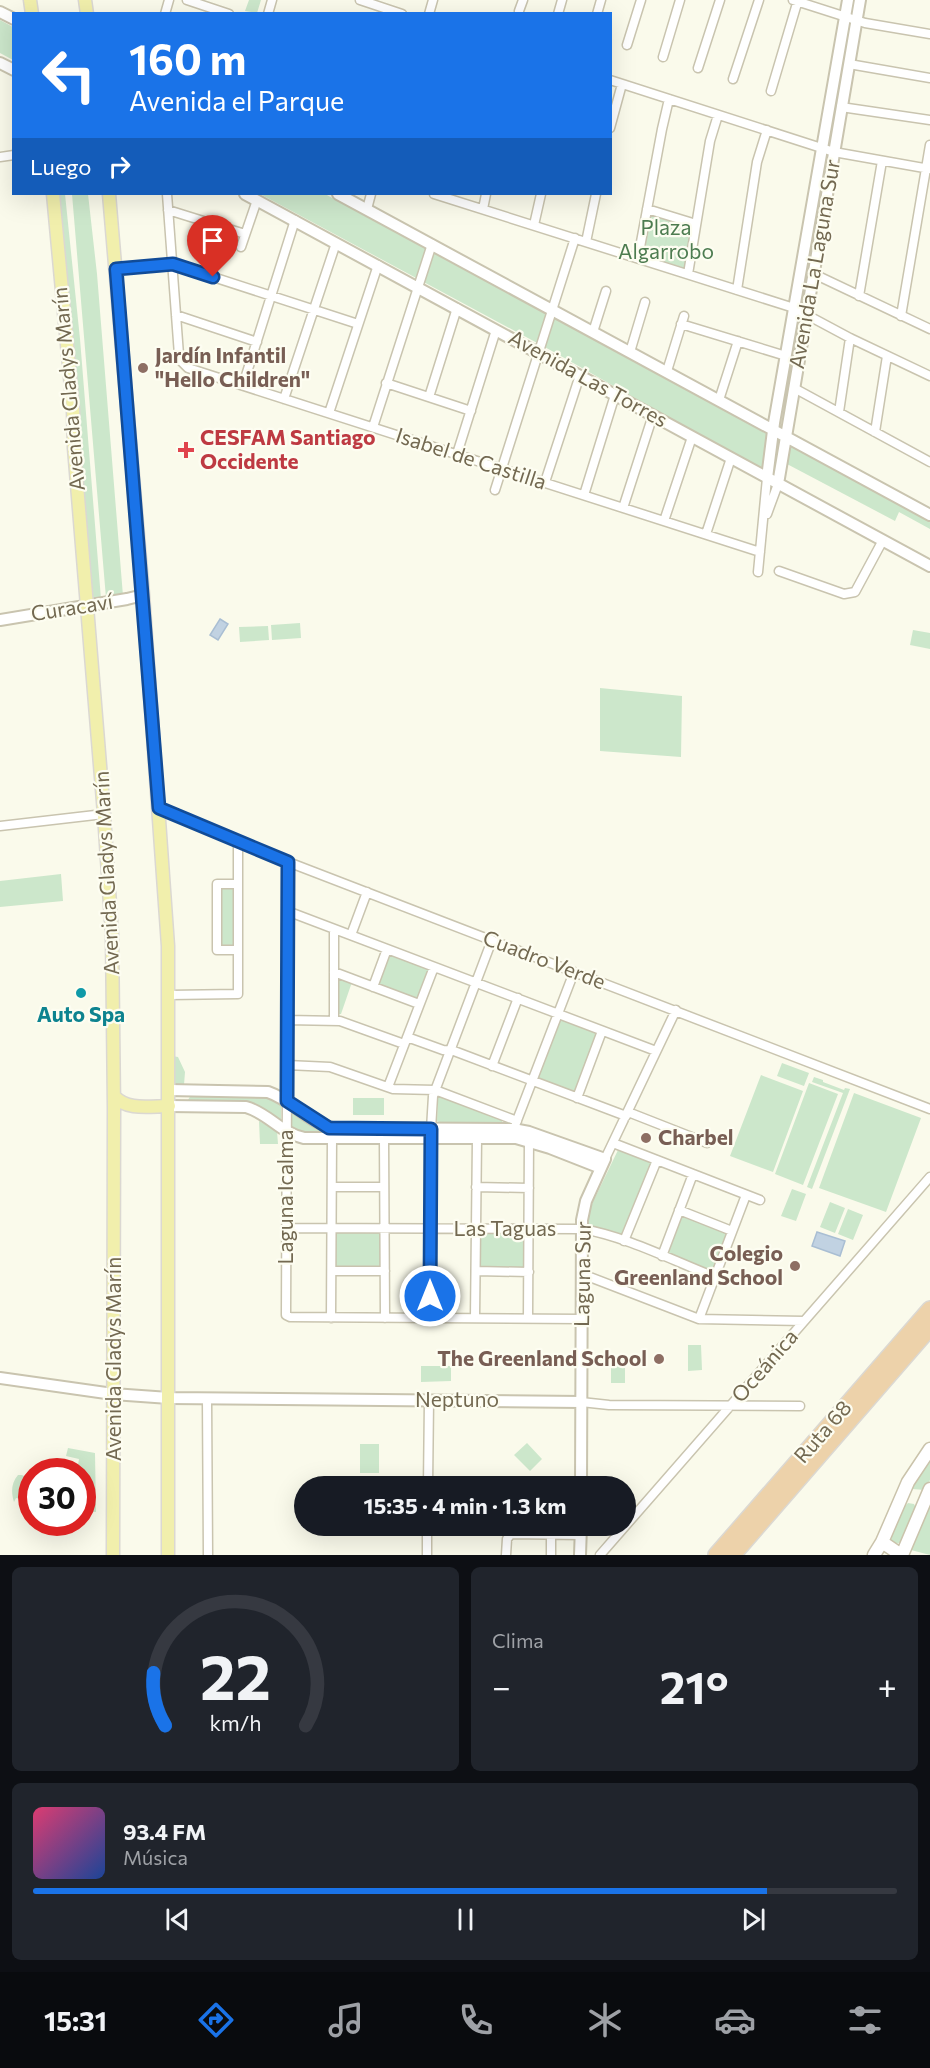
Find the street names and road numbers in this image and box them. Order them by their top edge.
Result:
street label: Avenida La Laguna Sur [783,157,844,370]
street label: Avenida Gladys Marín [46,286,89,492]
street label: Avenida Las Torres [505,324,673,432]
street label: Isabel de Castilla [393,421,550,494]
street label: Curacaví [29,588,115,625]
street label: Avenida Gladys Marín [88,770,123,976]
street label: Cuadro Verde [480,924,609,993]
street label: Laguna Icalma [272,1129,297,1265]
street label: Las Taguas [454,1215,556,1240]
street label: Laguna Sur [568,1221,595,1327]
street label: Avenida Gladys Marín [100,1257,125,1461]
street label: Oceánica [725,1323,802,1407]
street label: Neptuno [415,1386,499,1411]
street label: Ruta 68 [788,1395,856,1467]

